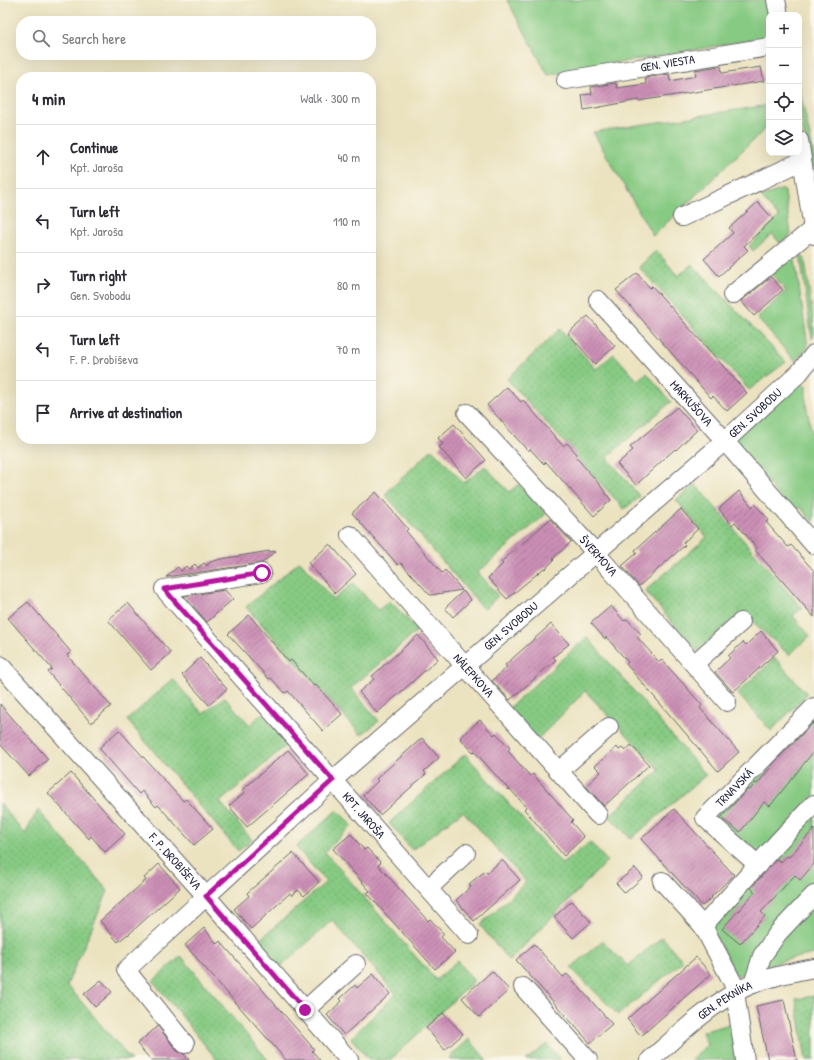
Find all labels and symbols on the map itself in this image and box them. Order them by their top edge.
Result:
street label: GEN. VIESTA [639,50,696,76]
street label: MARKUŠOVA [666,376,717,430]
street label: GEN. SVOBODU [725,384,786,442]
street label: ŠVERMOVA [576,531,622,580]
route start [253,564,271,582]
street label: GEN. SVOBODU [480,597,542,654]
street label: NÁLEPKOVA [450,650,498,701]
street label: TRNAVSKÁ [711,764,757,811]
street label: KPT. JAROŠA [339,788,389,842]
street label: F. P. DROBIŠEVA [145,828,206,893]
street label: GEN. PEKNÍKA [694,976,754,1023]
route end [296,1001,314,1019]

